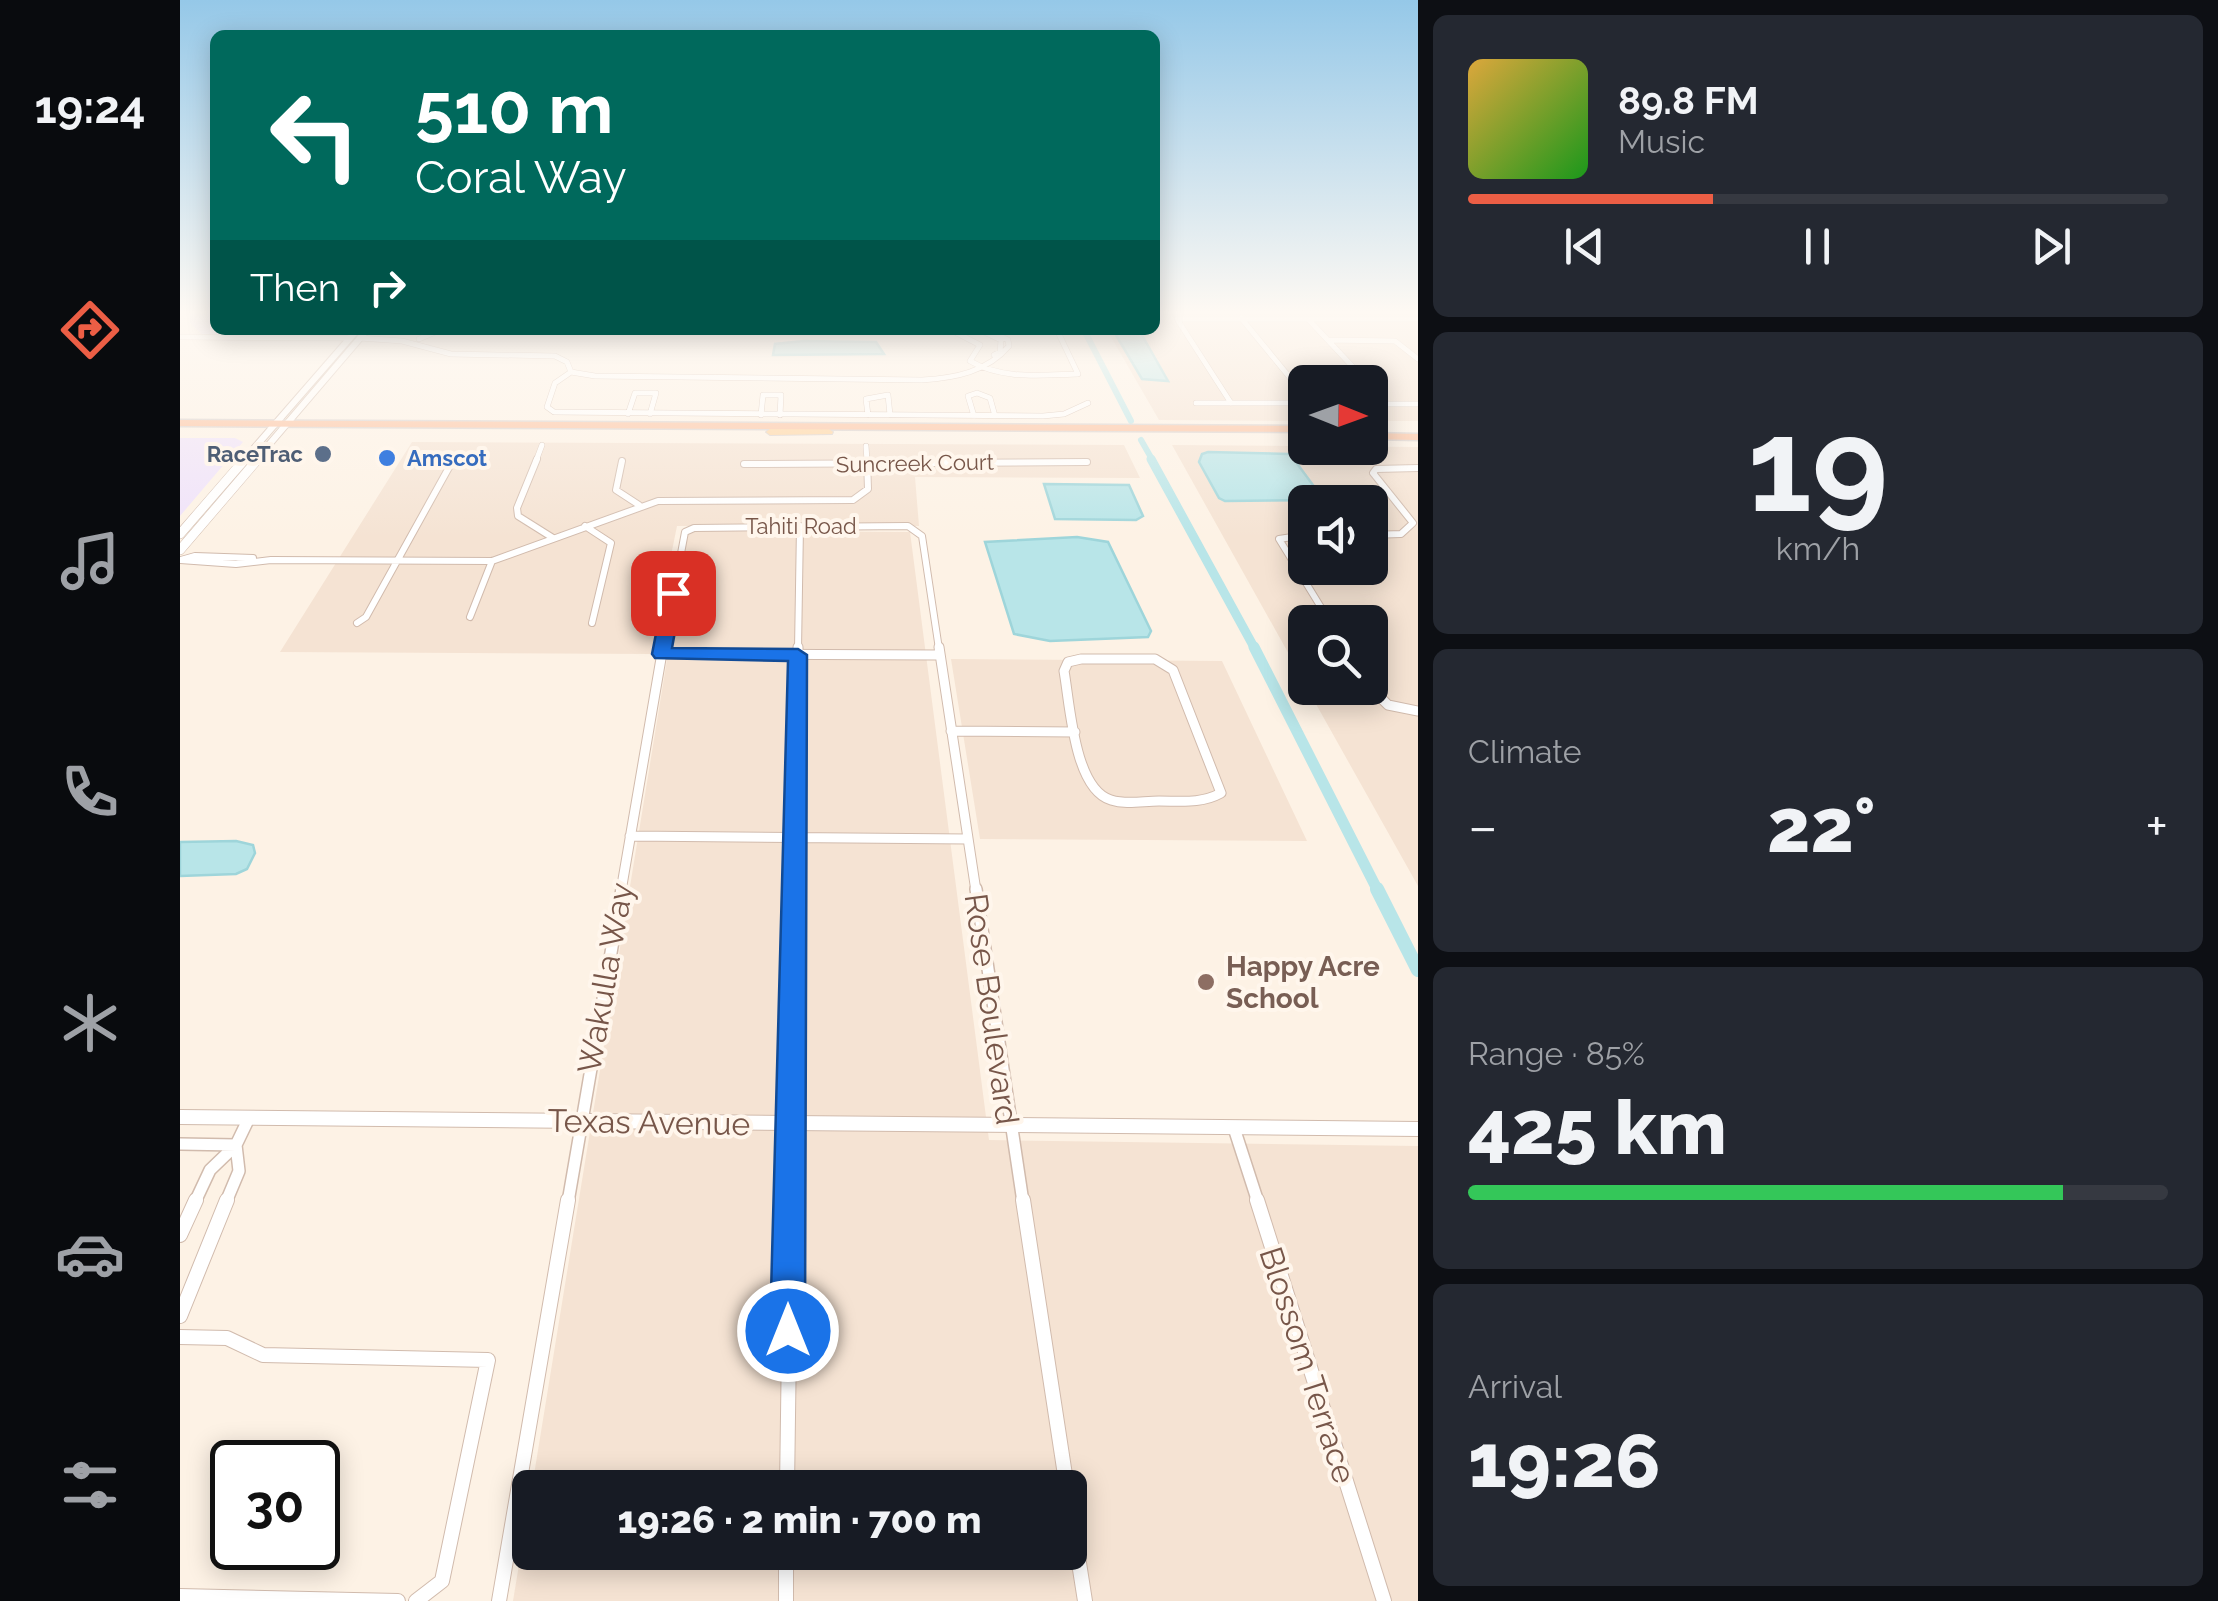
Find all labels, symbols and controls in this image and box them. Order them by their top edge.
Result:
text: 510 m [415,67,613,149]
icon: left [250,70,380,200]
text: 89.8 FM [1618,78,1759,123]
text: 19:24 [35,81,145,134]
text: Music [1618,123,1705,160]
text: Coral Way [415,151,627,204]
icon: previous [1557,219,1612,274]
icon: pause [1790,219,1845,274]
icon: next [2024,219,2079,274]
icon: right [360,260,415,315]
text: Then [250,265,340,310]
icon: directions [55,295,125,365]
north arrow [1288,365,1388,465]
map controls [1288,365,1388,705]
text: 19 [1748,389,1888,541]
place label: RaceTrac [207,441,303,467]
marker: RaceTrac [312,443,334,465]
place label: Amscot [407,445,488,471]
marker: Amscot [376,447,398,469]
street label: Suncreek Court [836,449,995,477]
button: sound [1288,485,1388,585]
street label: Tahiti Road [745,513,857,539]
icon: music [55,526,125,596]
text: km/h [1776,530,1860,567]
pin [631,551,716,636]
icon: arrive [646,566,701,621]
button: search [1288,605,1388,705]
text: Climate [1468,733,1582,770]
icon: phone [55,757,125,827]
text: 22° [1767,781,1876,870]
text: − [1468,794,1498,859]
text: + [2145,794,2168,859]
street label: Wakulla Way [570,880,640,1076]
street label: Rose Boulevard [957,891,1027,1127]
place label: Happy Acre School [1226,950,1380,1015]
marker: Happy Acre School [1195,971,1217,993]
icon: climate [55,988,125,1058]
text: Range · 85% [1468,1035,1645,1072]
text: 425 km [1468,1083,1727,1172]
street label: Texas Avenue [547,1102,751,1142]
icon: car [55,1219,125,1289]
street label: Blossom Terrace [1252,1242,1364,1488]
position arrow [736,1279,840,1383]
text: Arrival [1468,1368,1562,1405]
text: 19:26 [1468,1416,1661,1505]
speed limit sign: 30 [210,1440,340,1570]
icon: filters [55,1450,125,1520]
text: 19:26 · 2 min · 700 m [617,1497,982,1542]

